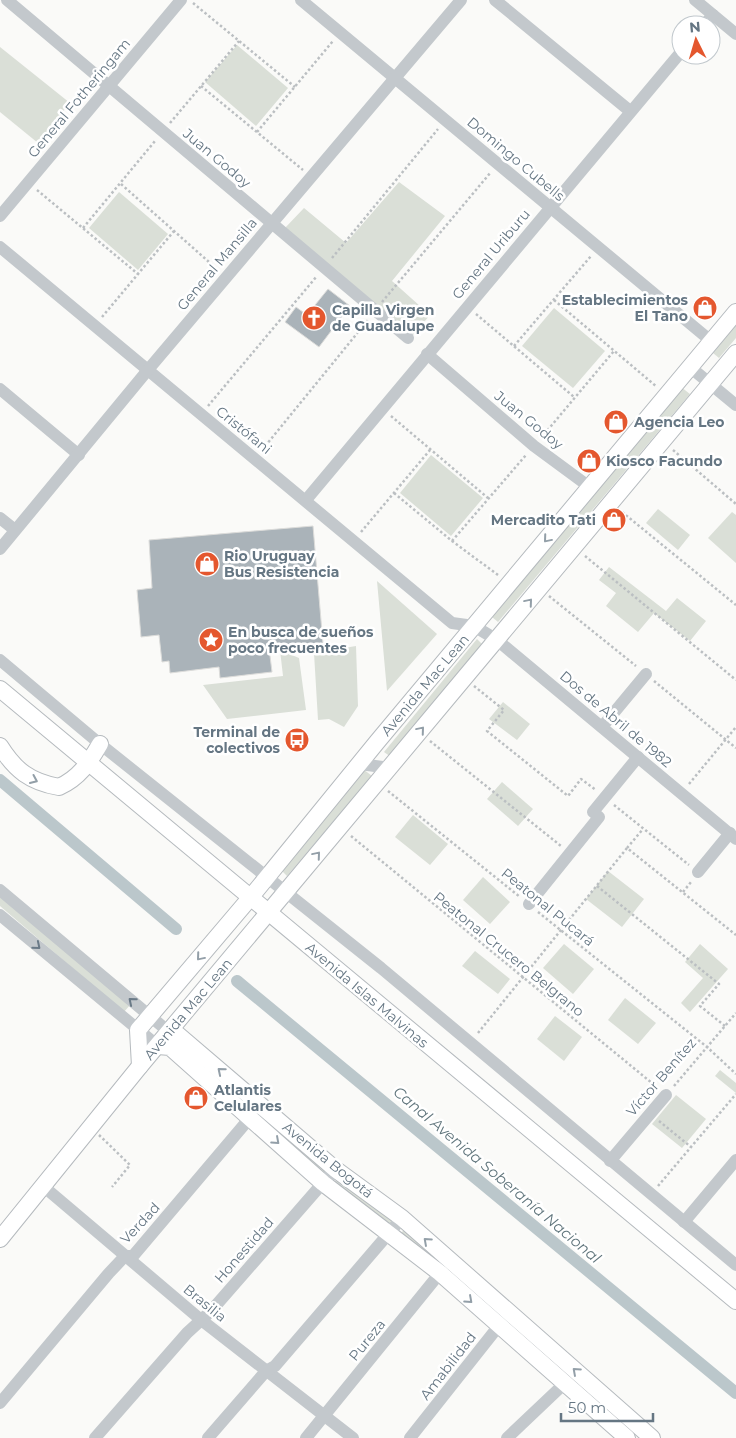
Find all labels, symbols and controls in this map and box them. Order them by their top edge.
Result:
north arrow [671,15,721,65]
text: N [688,18,701,37]
street label: General Fotheringam [24,35,134,161]
street label: Domingo Cubells [464,113,569,205]
street label: Juan Godoy [179,124,255,192]
street label: General Uriburu [448,205,534,303]
street label: General Mansilla [173,214,261,314]
place label: Establecimientos El Tano [562,291,689,325]
shop icon: Establecimientos El Tano [692,295,718,321]
place label: Capilla Virgen de Guadalupe [332,301,434,335]
church icon: Capilla Virgen de Guadalupe [301,305,327,331]
street label: Juan Godoy [490,386,567,453]
street label: Cristófani [213,402,275,458]
shop icon: Agencia Leo [603,409,629,435]
place label: Agencia Leo [633,413,724,431]
shop icon: Kiosco Facundo [576,448,602,474]
place label: Kiosco Facundo [606,452,722,470]
shop icon: Mercadito Tati [601,507,627,533]
place label: Mercadito Tati [491,511,596,529]
one-way arrow [544,533,553,542]
place label: Rio Uruguay Bus Resistencia [224,547,339,581]
shop icon: Rio Uruguay Bus Resistencia [194,551,220,577]
one-way arrow [523,599,532,608]
place label: En busca de sueños poco frecuentes [228,623,374,657]
place icon: En busca de sueños poco frecuentes [198,627,224,653]
street label: Avenida Mac Lean [377,630,473,740]
street label: Dos de Abril de 1982 [556,667,676,771]
place label: Terminal de colectivos [193,723,281,757]
bus stop icon: Terminal de colectivos [284,727,310,753]
one-way arrow [416,727,424,736]
one-way arrow [29,773,38,784]
one-way arrow [312,851,321,860]
street label: Peatonal Pucará [498,864,598,950]
street label: Peatonal Crucero Belgrano [430,888,588,1021]
street label: Avenida Islas Malvinas [302,938,432,1052]
one-way arrow [32,941,41,950]
one-way arrow [197,951,206,960]
street label: Avenida Mac Lean [140,954,236,1064]
one-way arrow [129,998,138,1006]
street label: Víctor Benítez [622,1034,700,1120]
one-way arrow [218,1068,227,1076]
place label: Atlantis Celulares [213,1081,282,1115]
water label: Canal Avenida Soberanía Nacional [390,1082,605,1267]
shop icon: Atlantis Celulares [183,1085,209,1111]
street label: Avenida Bogotá [279,1118,377,1202]
one-way arrow [271,1135,280,1144]
street label: Verdad [116,1199,164,1247]
street label: Honestidad [210,1213,278,1287]
one-way arrow [424,1238,433,1247]
street label: Brasilia [180,1280,230,1326]
one-way arrow [463,1294,472,1303]
street label: Pureza [345,1315,389,1365]
street label: Amabilidad [416,1328,480,1404]
one-way arrow [572,1368,581,1377]
scale bar [561,1390,654,1422]
text: 50 m [568,1398,606,1417]

